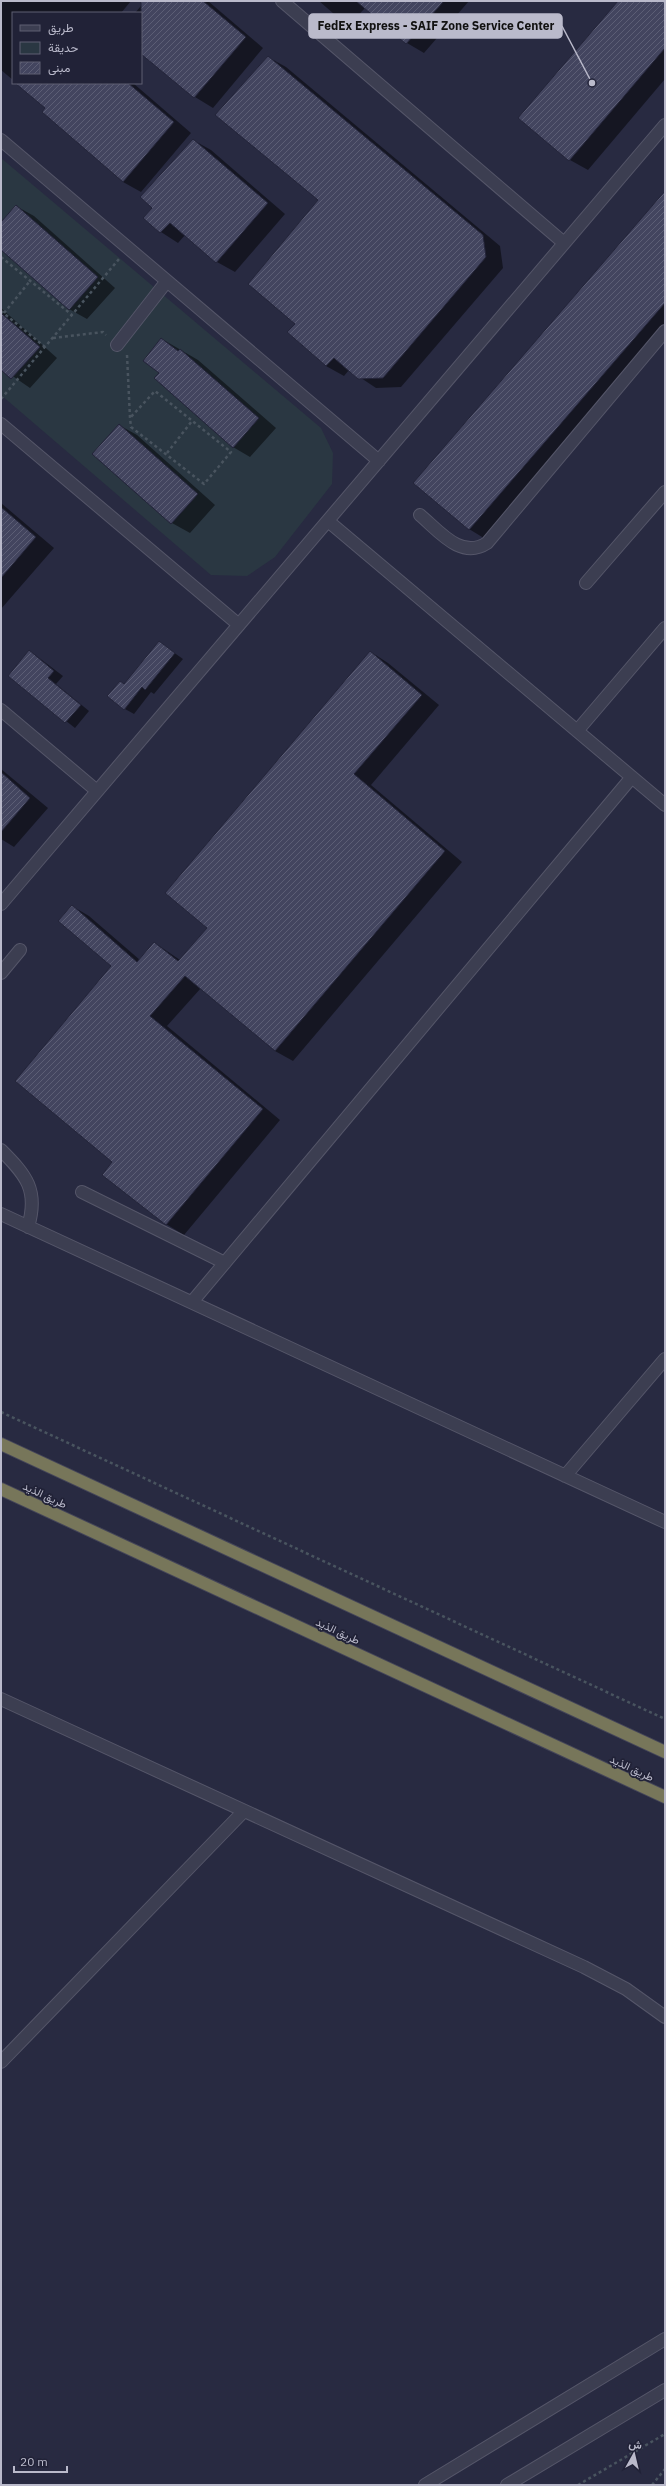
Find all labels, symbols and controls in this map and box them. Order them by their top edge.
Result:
legend [12,12,142,84]
callout: FedEx Express - SAIF Zone Service Center [309,14,562,38]
text: FedEx Express - SAIF Zone Service Center [318,18,555,33]
text: طريق [48,20,74,36]
text: حديقة [48,40,78,55]
text: مبنى [48,60,70,76]
street label: طريق الذيد [21,1479,69,1511]
street label: طريق الذيد [314,1615,362,1647]
street label: طريق الذيد [608,1752,656,1784]
north arrow [614,2434,654,2474]
text: ش [628,2436,643,2452]
scale bar [14,2448,67,2474]
text: 20 m [20,2454,48,2469]

